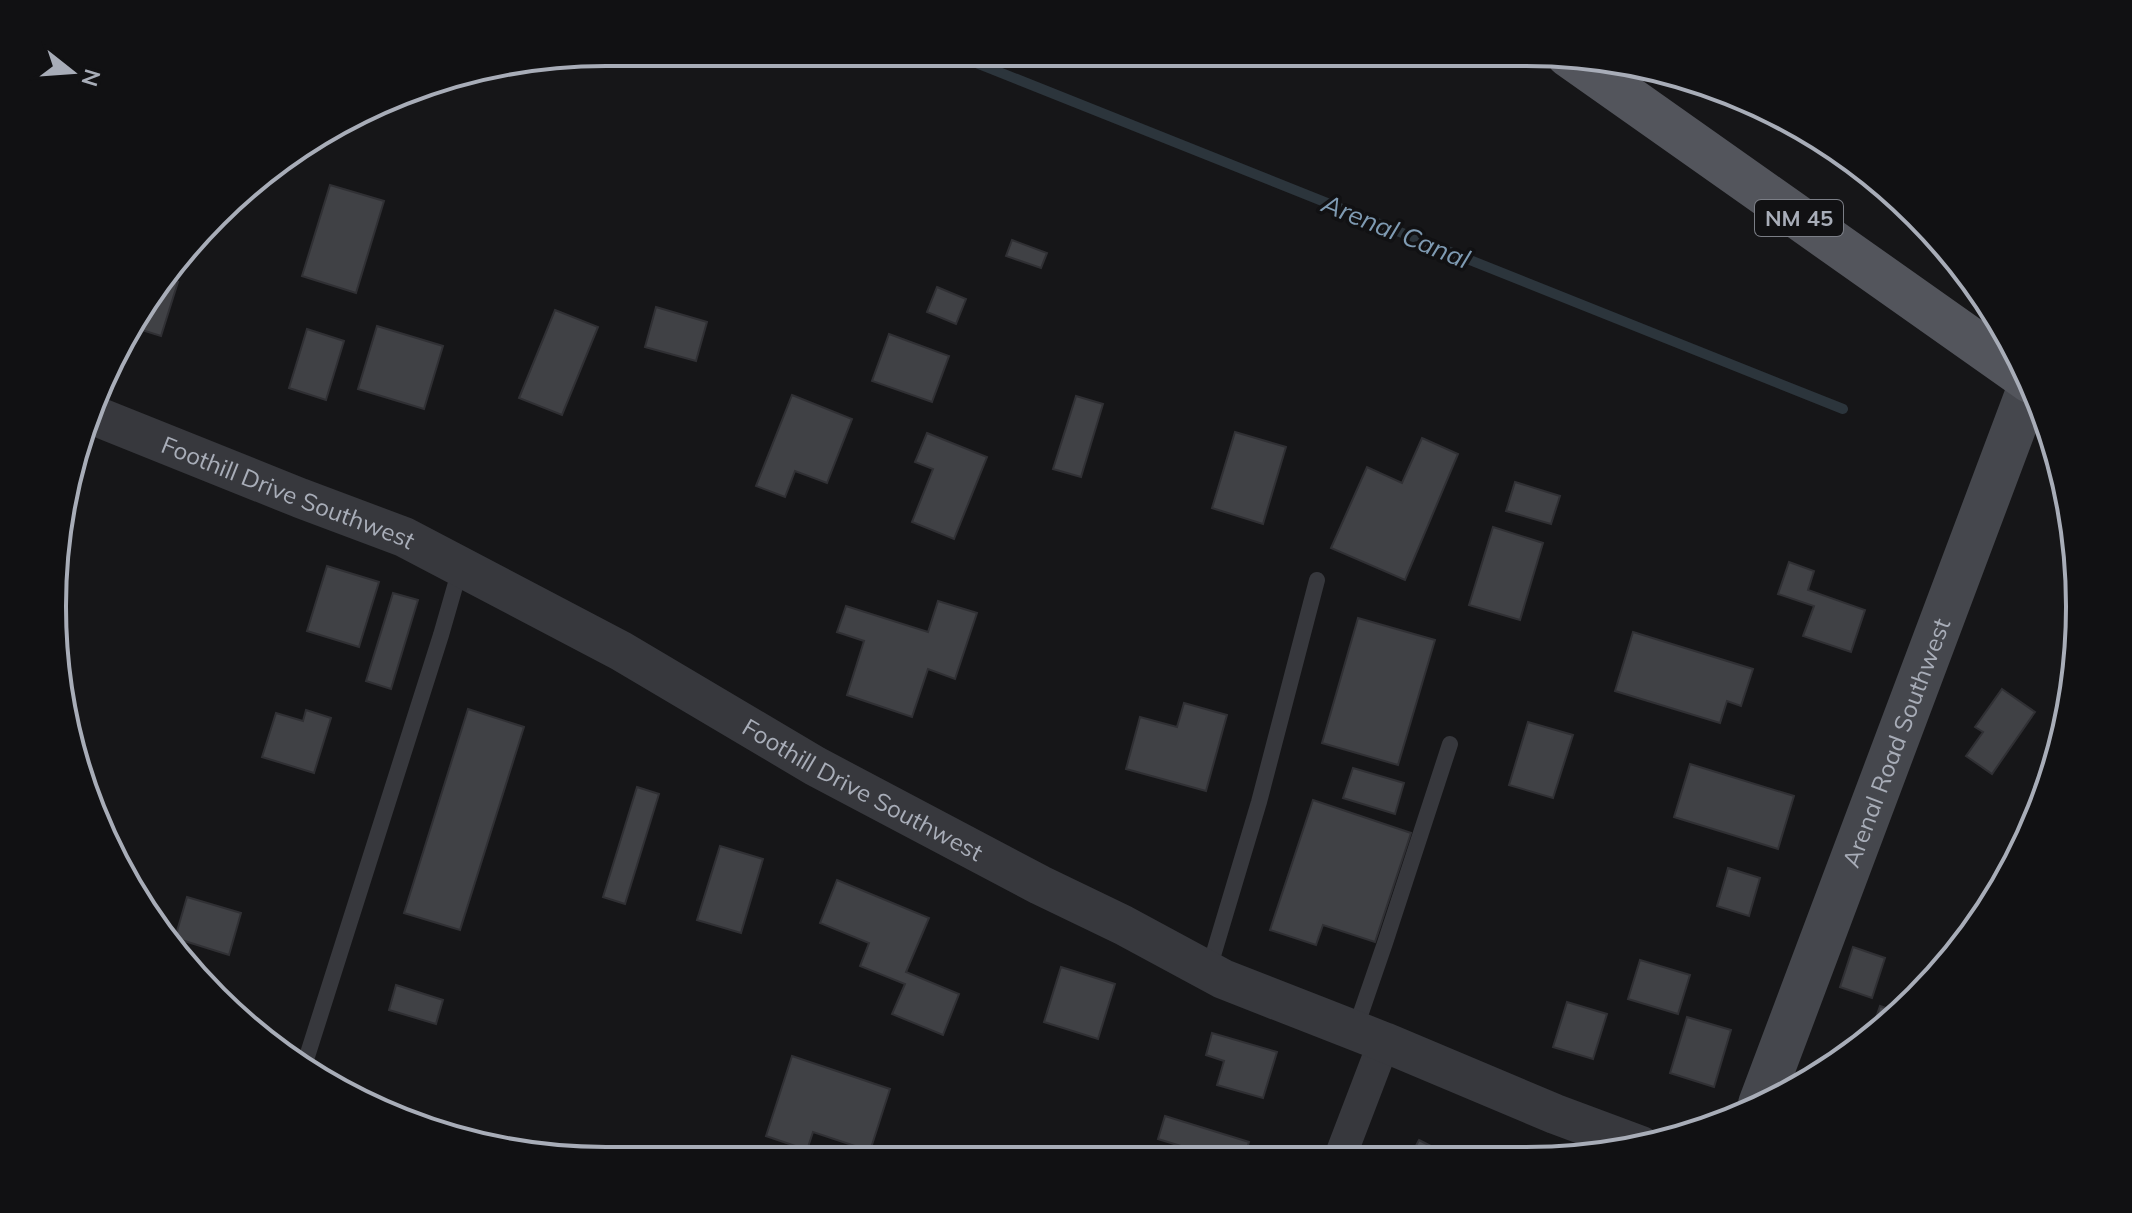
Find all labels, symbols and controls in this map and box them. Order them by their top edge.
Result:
north arrow [32,32,112,112]
text: N [75,66,107,90]
water label: Arenal Canal [1316,186,1475,276]
road number: NM 45 [1755,200,1843,236]
street label: Foothill Drive Southwest [157,429,420,555]
street label: Arenal Road Southwest [1835,614,1956,871]
street label: Foothill Drive Southwest [737,712,988,867]

